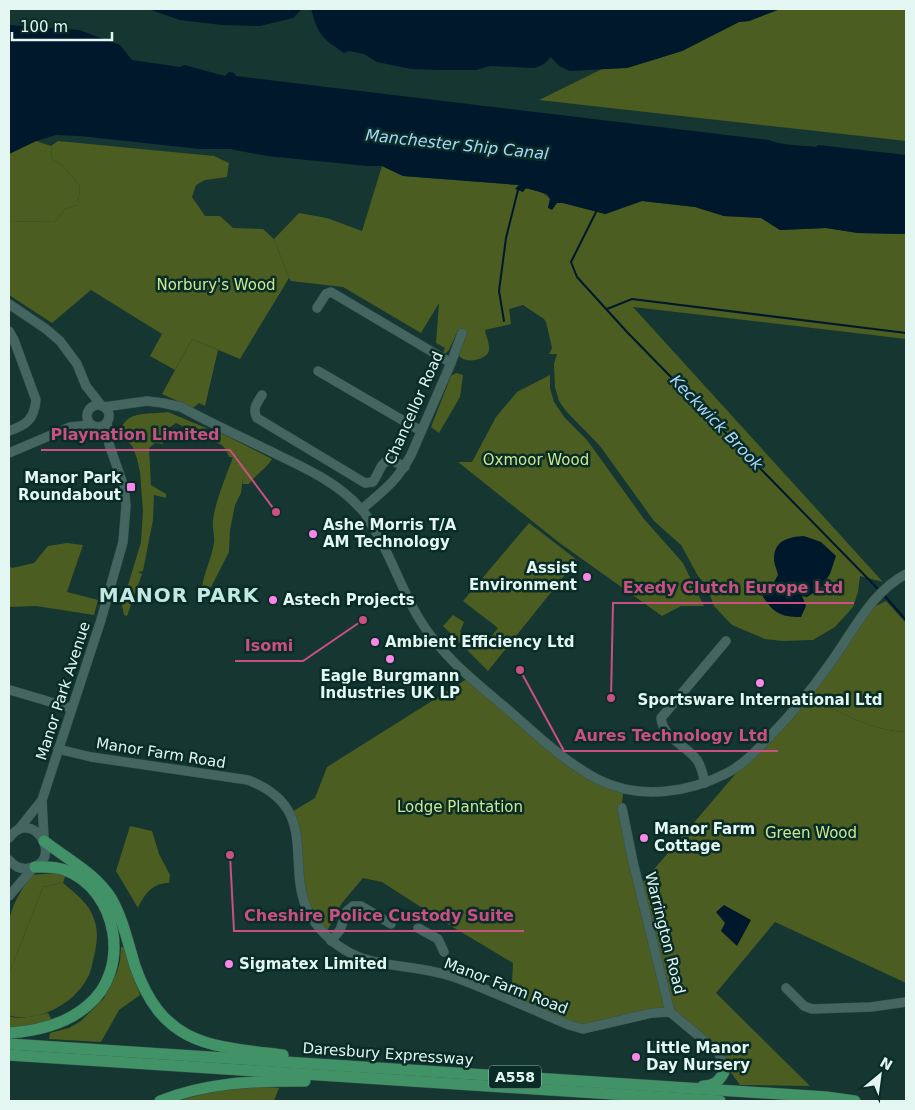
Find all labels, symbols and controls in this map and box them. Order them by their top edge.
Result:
scale bar [12,10,112,42]
text: 100 m [20,18,68,36]
water label: Manchester Ship Canal [364,125,550,164]
park label: Norbury's Wood [156,276,276,294]
street label: Chancellor Road [381,348,447,468]
water label: Keckwick Brook [666,371,767,474]
callout: Playnation Limited [41,419,230,450]
text: Playnation Limited [50,425,220,444]
park label: Oxmoor Wood [483,451,589,469]
place label: Manor Park Roundabout [18,469,122,504]
marker: Manor Park Roundabout [125,481,137,493]
place label: Ashe Morris T/A AM Technology [323,516,457,551]
marker: Ashe Morris T/A AM Technology [307,528,319,540]
place label: Assist Environment [469,559,577,594]
marker: Assist Environment [581,571,593,583]
callout: Exedy Clutch Europe Ltd [613,572,854,603]
text: Exedy Clutch Europe Ltd [623,578,843,597]
district label: MANOR PARK [99,583,260,607]
place label: Astech Projects [283,591,415,609]
marker: Astech Projects [267,594,279,606]
street label: Manor Park Avenue [32,619,94,763]
callout: Isomi [235,630,303,661]
place label: Ambient Efficiency Ltd [385,633,575,651]
text: Isomi [245,636,293,655]
marker: Ambient Efficiency Ltd [369,636,381,648]
marker: Eagle Burgmann Industries UK LP [384,653,396,665]
place label: Eagle Burgmann Industries UK LP [320,667,460,702]
marker: Sportsware International Ltd [754,677,766,689]
place label: Sportsware International Ltd [637,691,883,709]
callout: Aures Technology Ltd [564,720,778,751]
text: Aures Technology Ltd [574,726,768,745]
street label: Manor Farm Road [95,734,227,772]
park label: Lodge Plantation [397,798,523,816]
place label: Manor Farm Cottage [654,820,755,855]
park label: Green Wood [765,824,857,842]
marker: Manor Farm Cottage [638,832,650,844]
street label: Warrington Road [641,870,689,996]
callout: Cheshire Police Custody Suite [234,900,524,931]
text: Cheshire Police Custody Suite [244,906,514,925]
street label: Manor Farm Road [442,954,570,1018]
place label: Sigmatex Limited [239,955,387,973]
marker: Sigmatex Limited [223,958,235,970]
street label: Daresbury Expressway [302,1039,474,1069]
place label: Little Manor Day Nursery [646,1039,750,1074]
north arrow [855,1050,905,1100]
marker: Little Manor Day Nursery [630,1051,642,1063]
text: N [877,1054,895,1073]
road number: A558 [489,1066,541,1088]

